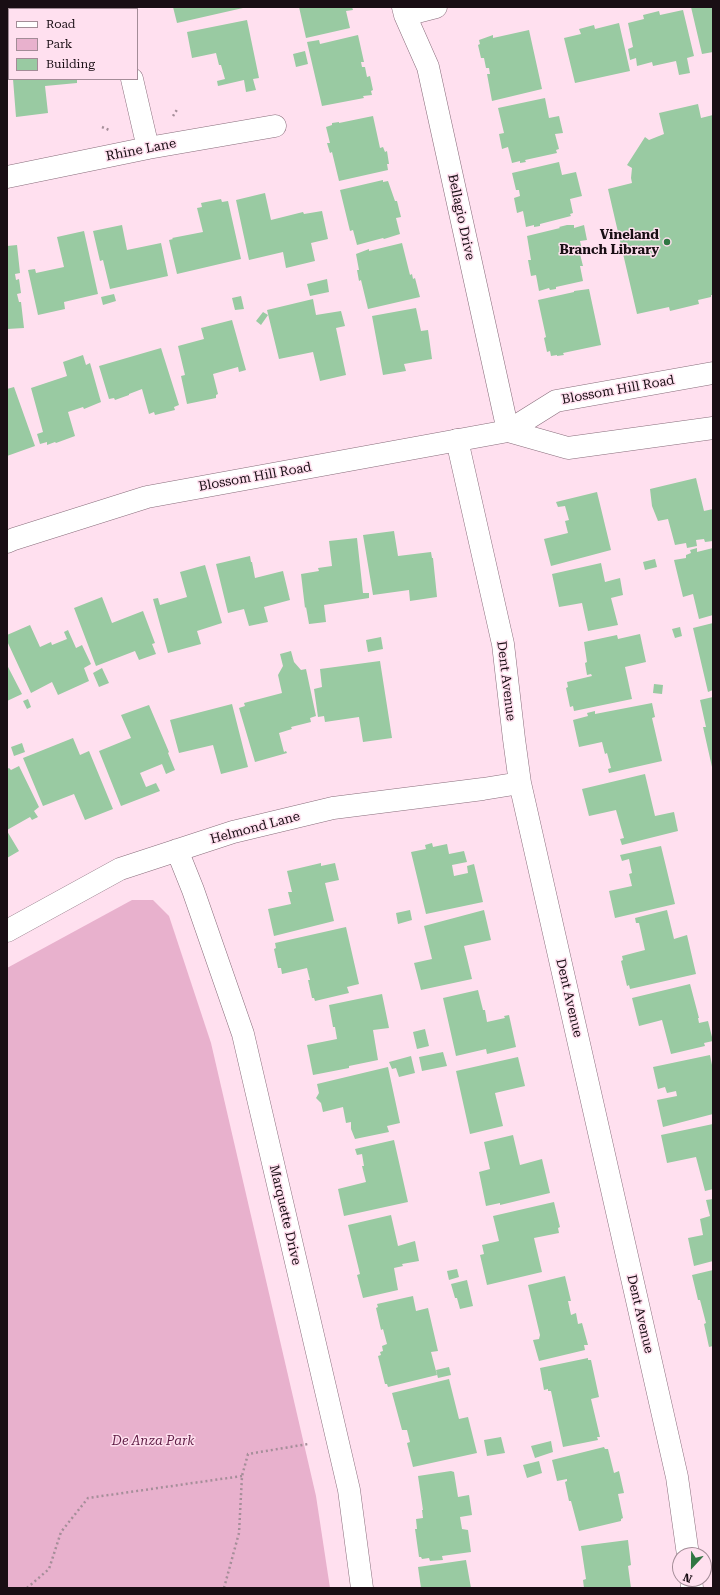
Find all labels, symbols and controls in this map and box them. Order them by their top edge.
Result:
legend [8,8,138,80]
text: Road [46,17,75,31]
text: Park [46,37,72,51]
text: Building [46,57,95,71]
street label: Rhine Lane [105,136,177,164]
street label: Bellagio Drive [444,173,478,261]
place label: Vineland Branch Library [560,227,659,258]
marker: Vineland Branch Library [662,237,672,247]
street label: Blossom Hill Road [560,372,676,408]
street label: Blossom Hill Road [197,459,313,495]
street label: Dent Avenue [493,640,519,722]
street label: Helmond Lane [208,809,302,847]
street label: Dent Avenue [552,957,586,1039]
street label: Marquette Drive [266,1164,304,1266]
street label: Dent Avenue [623,1273,657,1355]
park label: De Anza Park [112,1433,194,1449]
north arrow [672,1547,712,1587]
text: N [681,1570,694,1585]

